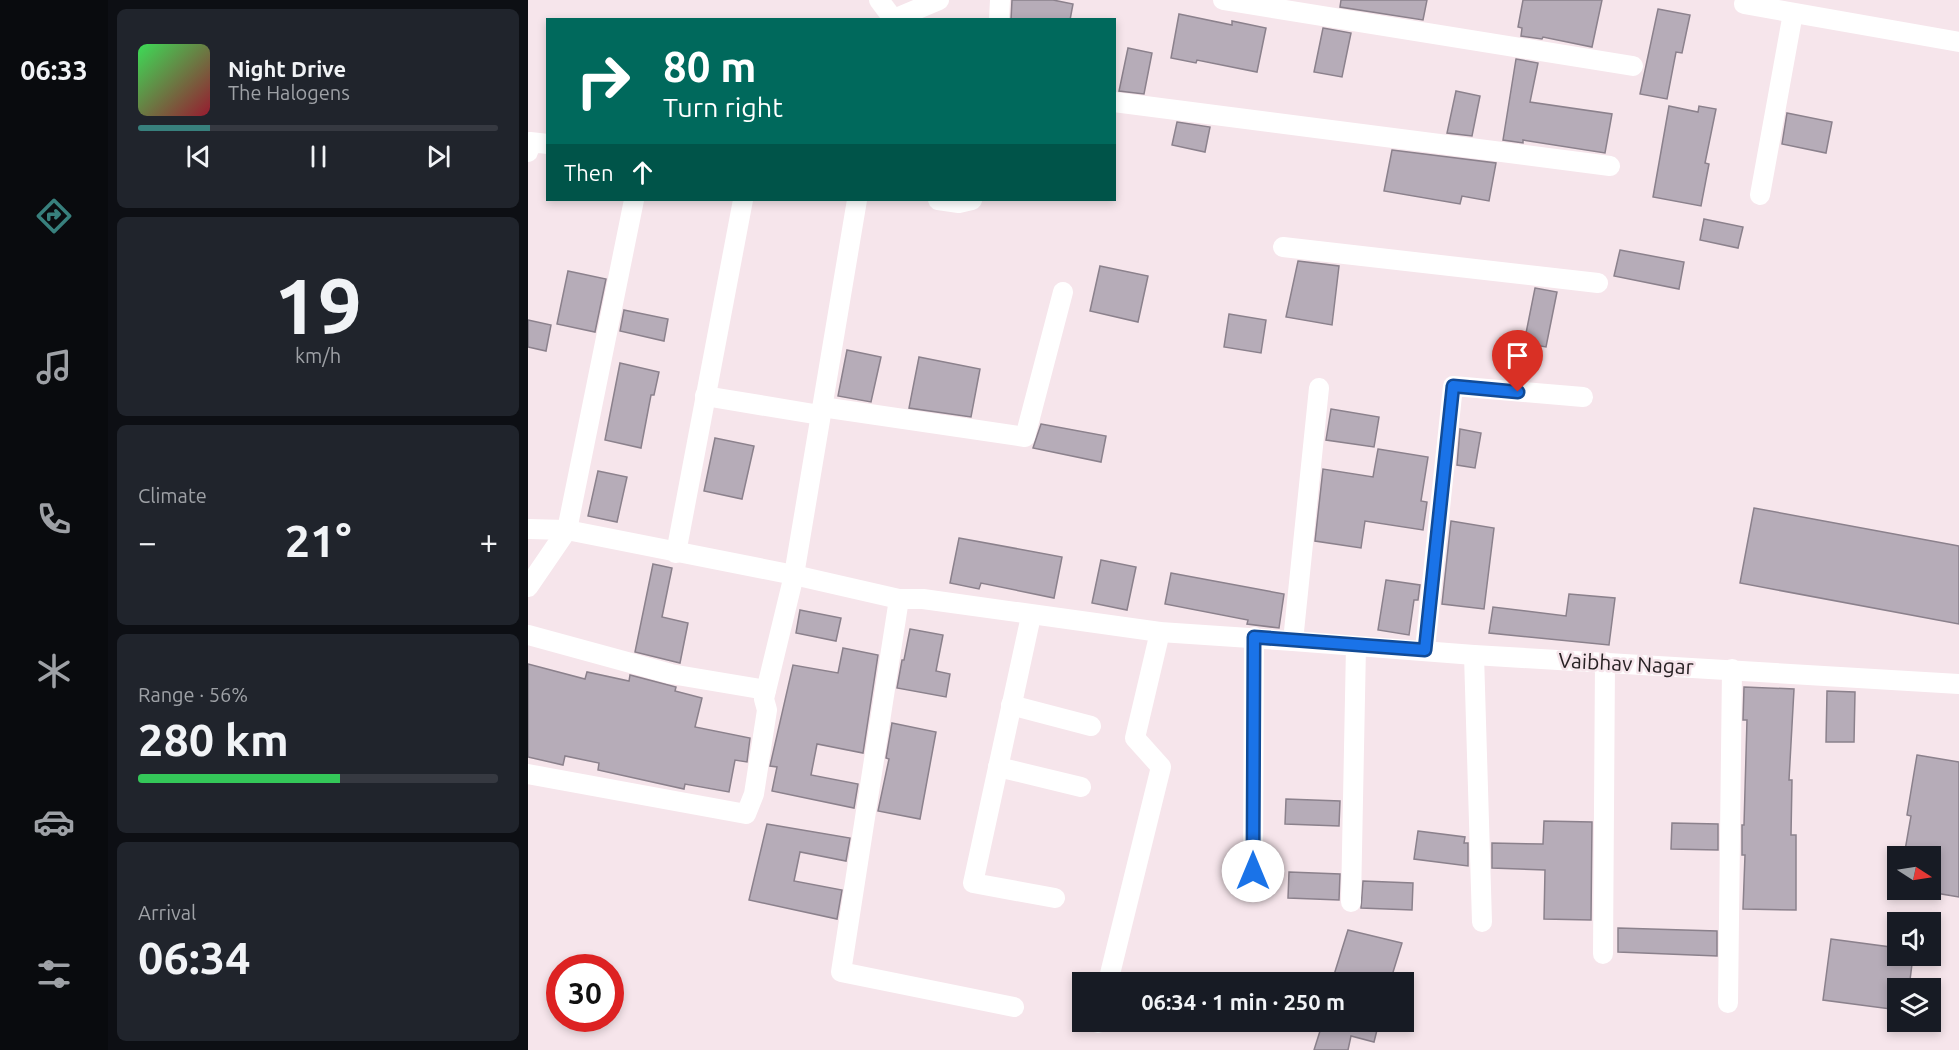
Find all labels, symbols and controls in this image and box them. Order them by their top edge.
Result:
icon: right [564,42,642,120]
text: 80 m [663,43,757,90]
text: 06:33 [20,55,88,85]
text: Night Drive [228,56,346,81]
text: The Halogens [228,81,350,104]
text: Turn right [663,92,783,122]
icon: previous [182,140,215,173]
icon: pause [302,140,335,173]
icon: next [422,140,455,173]
icon: ahead [626,156,659,189]
text: Then [564,160,614,185]
icon: directions [33,195,75,237]
text: 19 [274,261,362,349]
pin [1492,330,1543,392]
icon: arrive [1501,339,1534,372]
text: km/h [295,344,341,367]
icon: music [33,346,75,388]
text: Climate [138,484,207,507]
icon: phone [33,498,75,540]
text: 21° [285,515,351,566]
text: − [138,523,157,560]
text: + [479,523,498,560]
street label: Vaibhav Nagar [1558,647,1694,679]
icon: climate [33,650,75,692]
text: Range · 56% [138,683,248,706]
text: 280 km [138,714,289,765]
icon: car [33,801,75,843]
position arrow [1221,839,1285,903]
north arrow [1887,846,1941,900]
map controls [1887,846,1941,1032]
text: Arrival [138,901,196,924]
button: sound [1887,912,1941,966]
text: 06:34 [138,932,251,983]
icon: filters [33,953,75,995]
speed limit sign: 30 [546,954,624,1032]
button: layers [1887,978,1941,1032]
text: 06:34 · 1 min · 250 m [1141,989,1345,1014]

